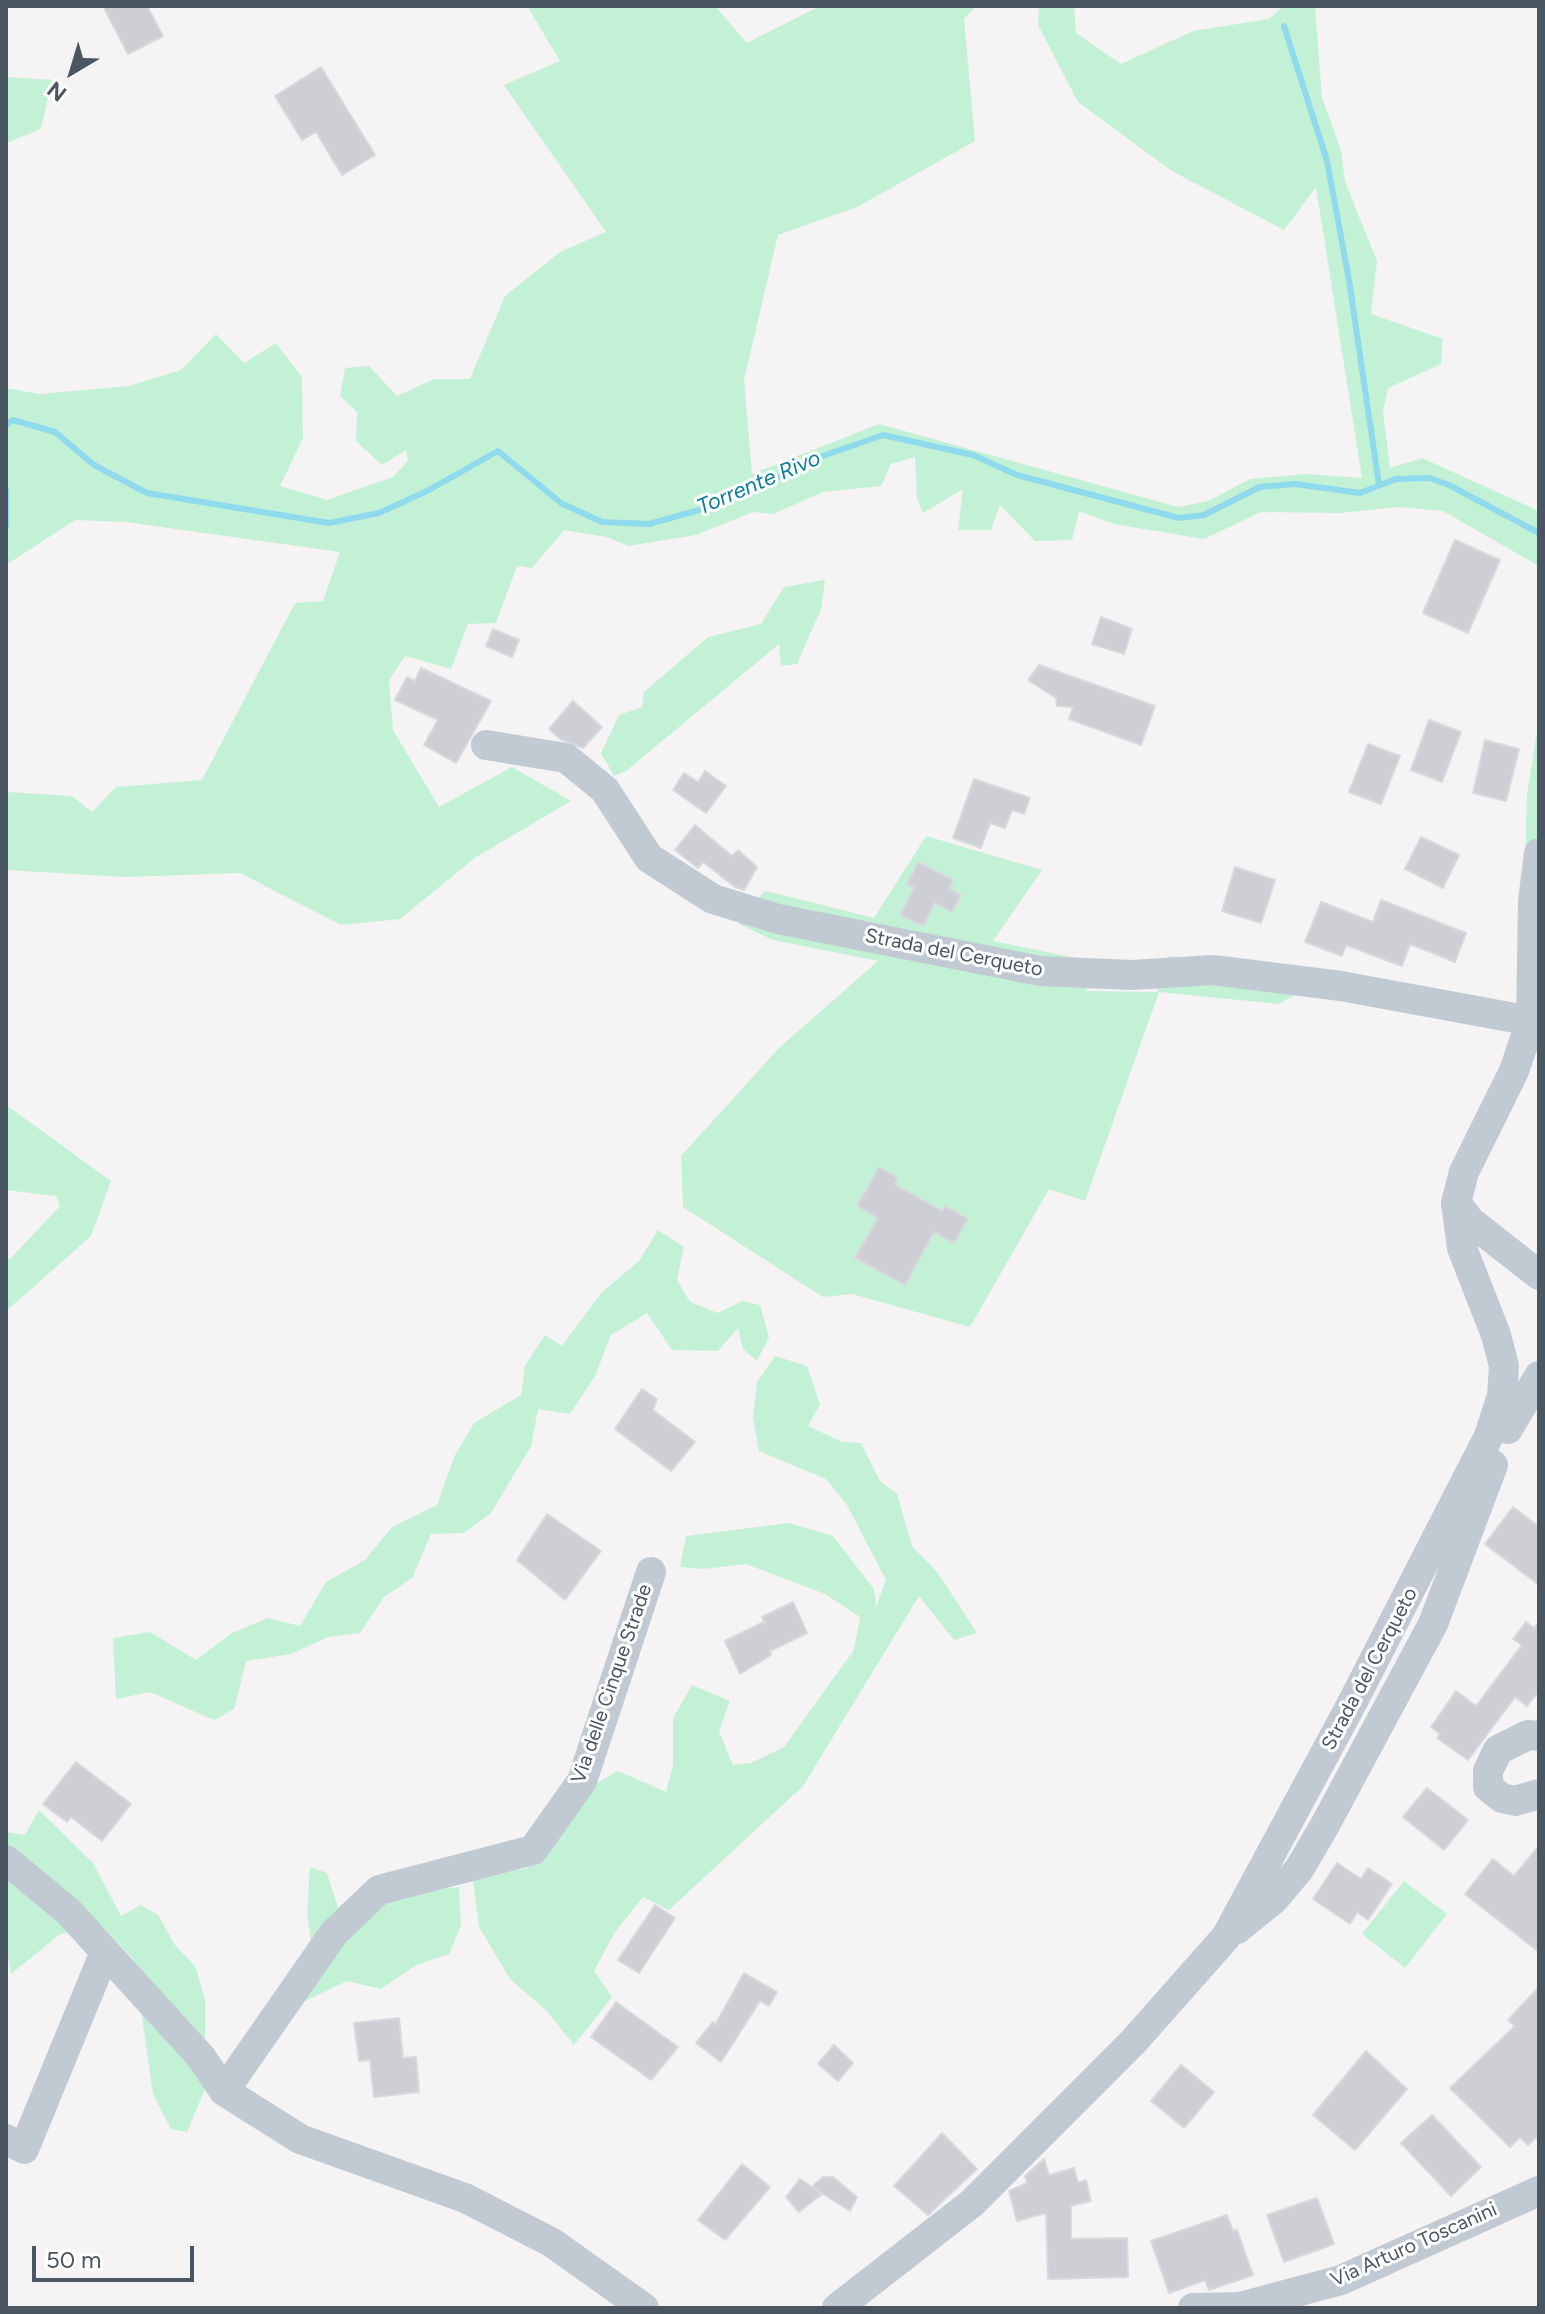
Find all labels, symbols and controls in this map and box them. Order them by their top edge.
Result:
north arrow [32,32,112,112]
text: N [42,75,72,107]
water label: Torrente Rivo [693,445,825,521]
street label: Strada del Cerqueto [863,924,1045,982]
street label: Via delle Cinque Strade [567,1581,657,1787]
street label: Strada del Cerqueto [1317,1584,1423,1754]
street label: Via Arturo Toscanini [1327,2198,1501,2292]
scale bar [36,2230,198,2280]
text: 50 m [46,2245,102,2274]

